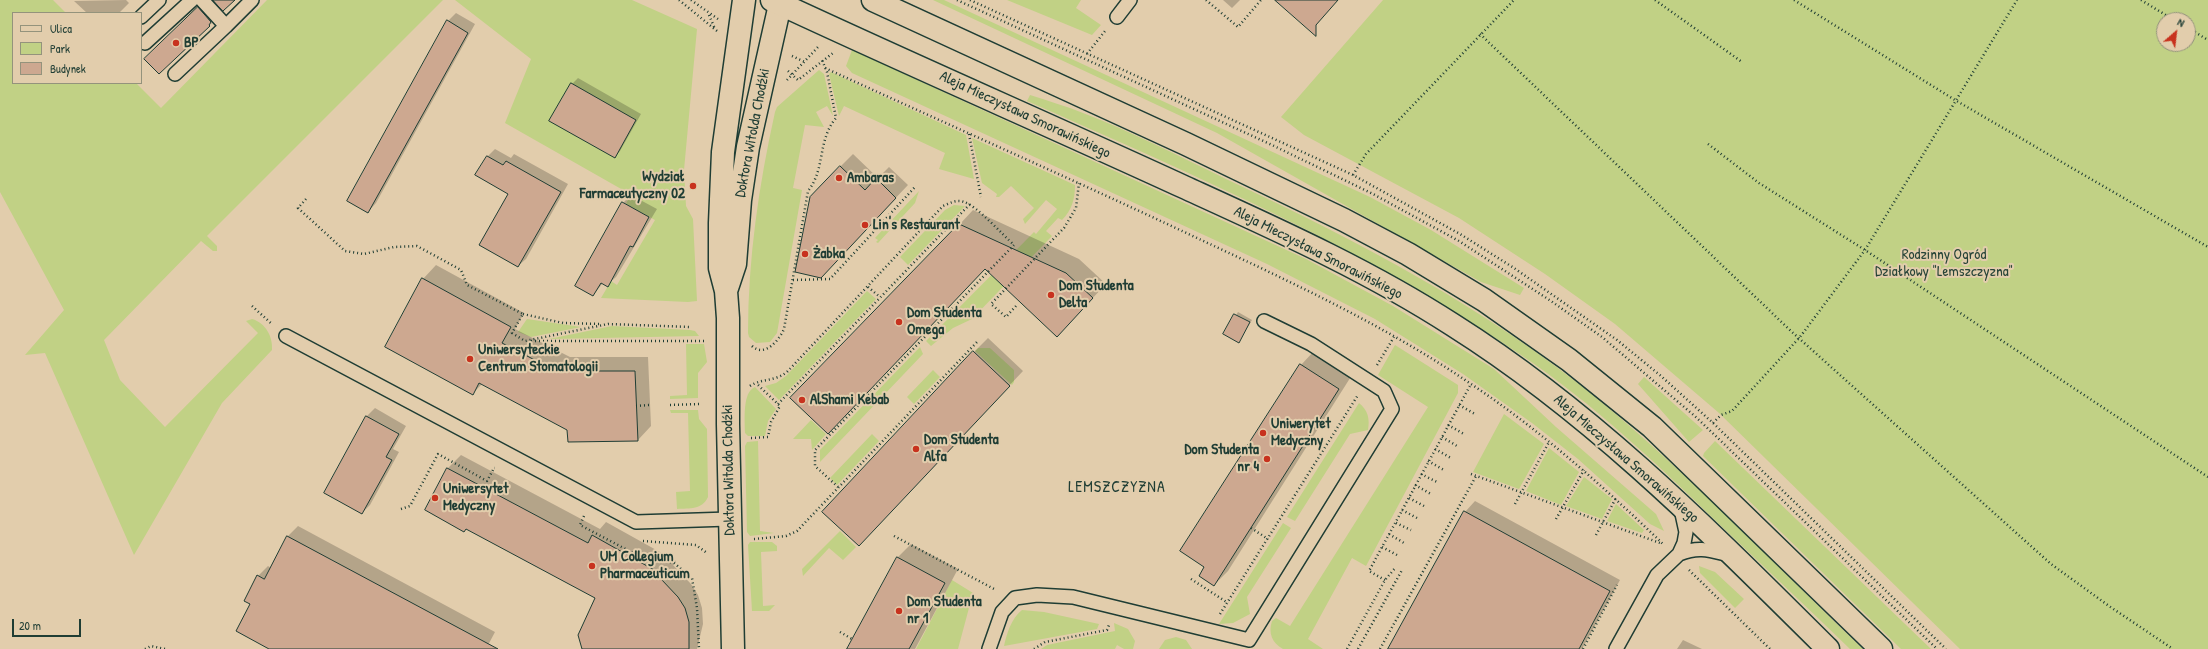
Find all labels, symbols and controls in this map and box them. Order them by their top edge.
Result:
legend [12,12,142,84]
north arrow [2156,12,2196,52]
text: N [2175,15,2187,30]
text: Ulica [50,20,72,37]
place label: BP [184,34,199,52]
marker: BP [171,38,181,48]
text: Park [50,40,70,57]
text: Budynek [50,60,86,77]
street label: Doktora Witolda Chodźki [732,67,774,199]
street label: Aleja Mieczysława Smorawińskiego [937,67,1113,163]
place label: Wydział Farmaceutyczny 02 [580,168,685,203]
place label: Ambaras [847,169,894,187]
marker: Ambaras [834,173,844,183]
marker: Wydział Farmaceutyczny 02 [688,181,698,191]
street label: Aleja Mieczysława Smorawińskiego [1231,203,1405,303]
place label: Lin's Restaurant [873,216,960,234]
marker: Lin's Restaurant [860,220,870,230]
place label: Żabka [813,245,845,263]
park label: Rodzinny Ogród Działkowy "Lemszczyzna" [1875,246,2013,281]
marker: Żabka [800,249,810,259]
place label: Dom Studenta Delta [1059,277,1134,312]
marker: Dom Studenta Delta [1046,290,1056,300]
place label: Dom Studenta Omega [907,304,982,339]
marker: Dom Studenta Omega [894,317,904,327]
place label: Uniwersyteckie Centrum Stomatologii [478,341,598,376]
marker: Uniwersyteckie Centrum Stomatologii [465,354,475,364]
place label: AlShami Kebab [810,391,889,409]
street label: Aleja Mieczysława Smorawińskiego [1550,391,1702,527]
marker: AlShami Kebab [797,395,807,405]
street label: Doktora Witolda Chodźki [719,404,739,536]
place label: Uniwerytet Medyczny [1271,415,1331,450]
marker: Uniwerytet Medyczny [1258,428,1268,438]
place label: Dom Studenta Alfa [924,431,999,466]
place label: Dom Studenta nr 4 [1184,441,1259,476]
marker: Dom Studenta Alfa [911,444,921,454]
marker: Dom Studenta nr 4 [1262,454,1272,464]
district label: LEMSZCZYZNA [1068,478,1166,498]
place label: Uniwersytet Medyczny [443,480,508,515]
marker: Uniwersytet Medyczny [430,493,440,503]
place label: UM Collegium Pharmaceuticum [600,548,690,583]
marker: UM Collegium Pharmaceuticum [587,561,597,571]
place label: Dom Studenta nr 1 [907,593,982,628]
marker: Dom Studenta nr 1 [894,606,904,616]
scale bar [14,611,83,637]
text: 20 m [19,617,41,634]

